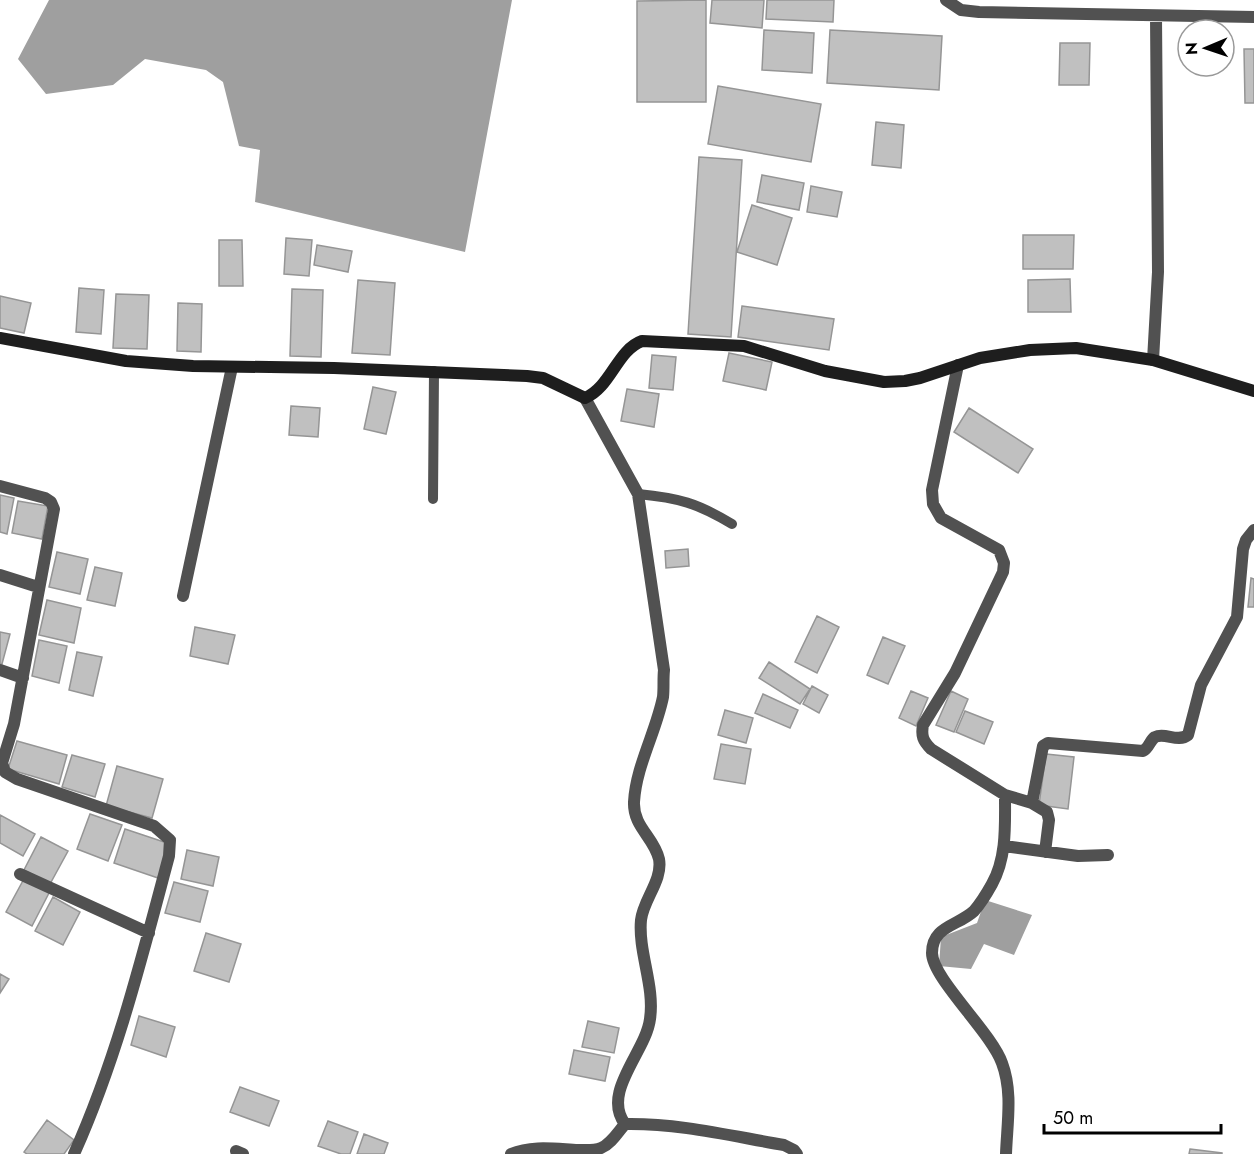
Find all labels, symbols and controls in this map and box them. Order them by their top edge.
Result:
north arrow [1176,18,1236,78]
text: N [1180,42,1203,55]
scale bar [1044,1097,1221,1135]
text: 50 m [1053,1105,1093,1131]

